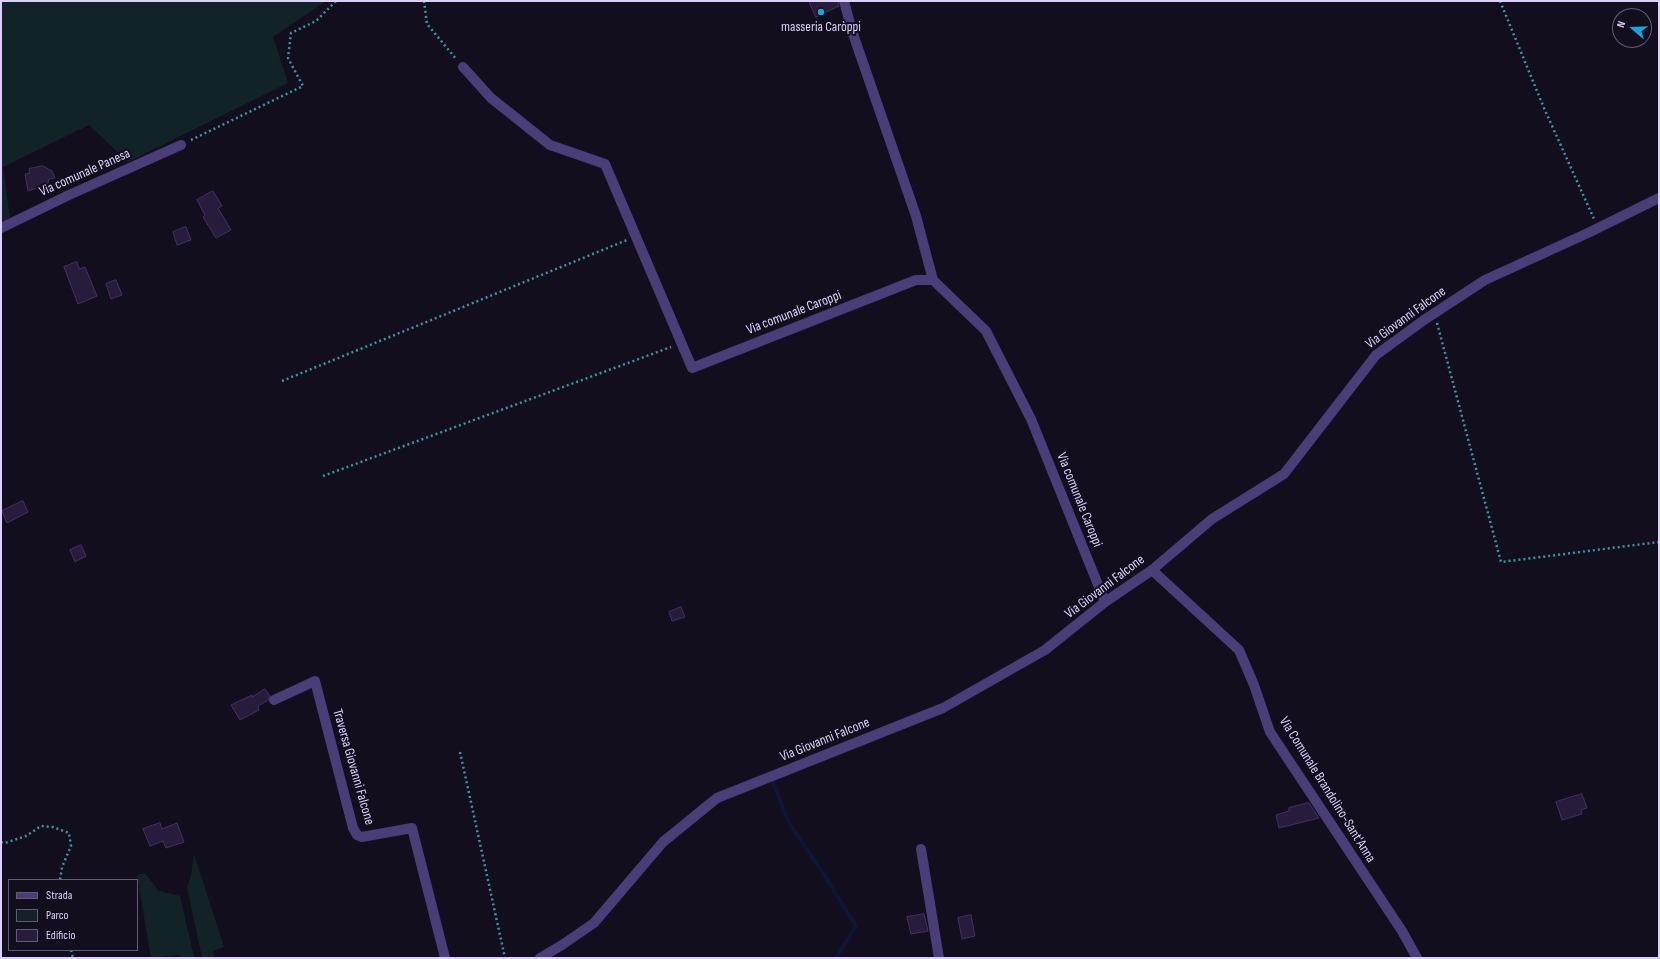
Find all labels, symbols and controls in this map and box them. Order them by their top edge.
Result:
marker: masseria Caròppi [816,7,826,17]
north arrow [1612,8,1652,48]
place label: masseria Caròppi [781,19,861,35]
text: N [1614,19,1628,29]
street label: Via comunale Panesa [37,145,133,201]
street label: Via Giovanni Falcone [1363,283,1449,353]
street label: Via comunale Caroppi [744,287,844,339]
street label: Via comunale Caroppi [1052,450,1106,550]
street label: Via Giovanni Falcone [1062,552,1148,622]
street label: Traversa Giovanni Falcone [328,707,378,827]
street label: Via Giovanni Falcone [778,714,872,766]
street label: Via Comunale Brandolino-Sant'Anna [1275,714,1379,866]
legend [8,879,138,951]
text: Strada [46,888,72,903]
text: Parco [46,908,69,923]
text: Edificio [46,928,75,943]

